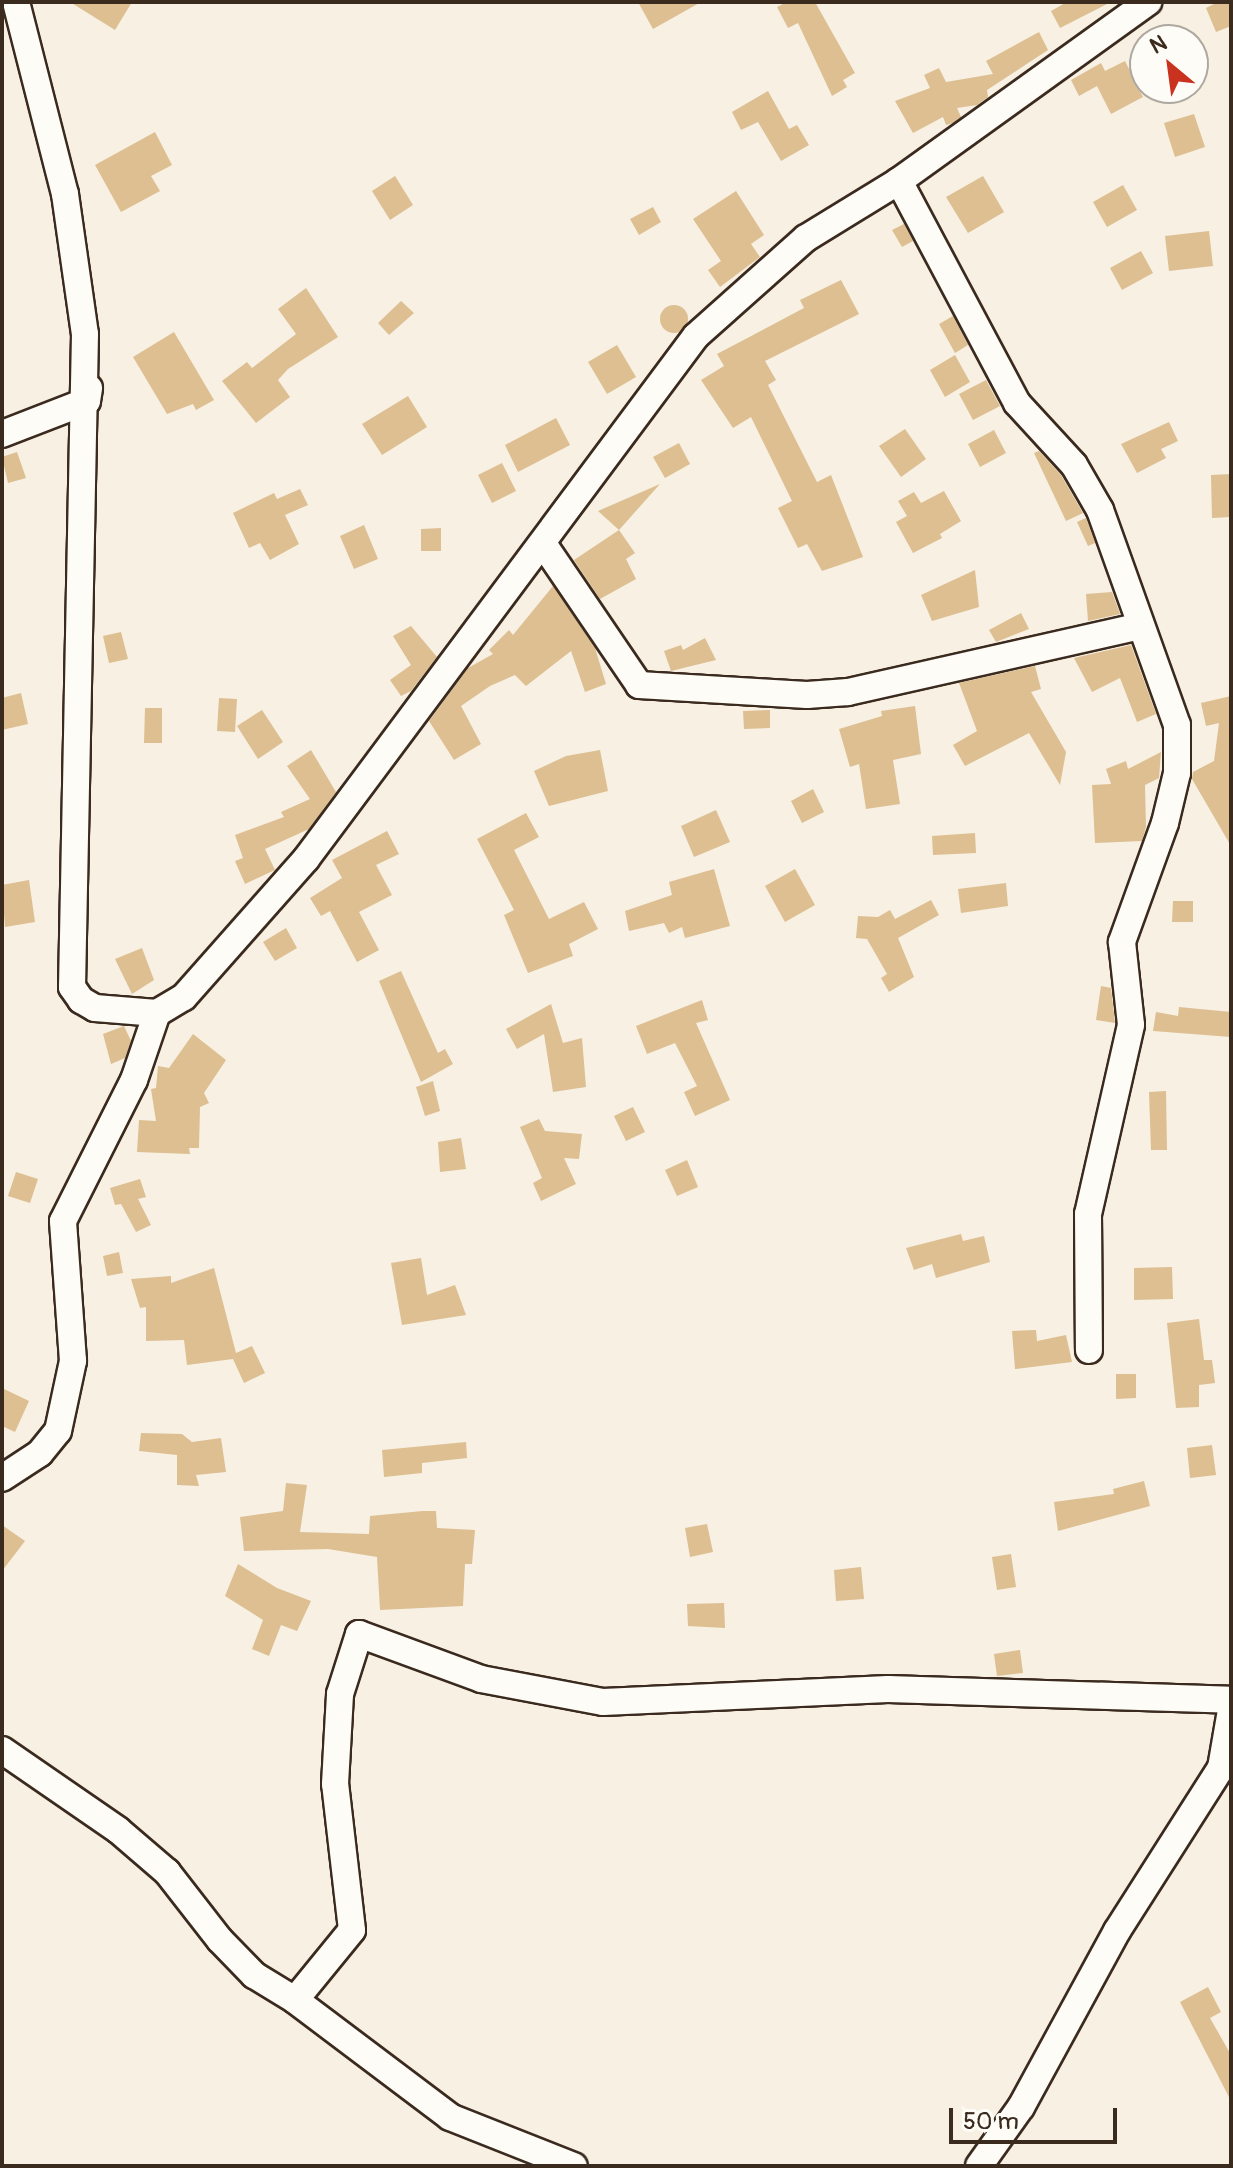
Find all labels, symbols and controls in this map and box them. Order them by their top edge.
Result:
north arrow [1129,24,1209,104]
text: N [1145,29,1172,61]
scale bar [953,2092,1121,2142]
text: 50 m [963,2107,1019,2136]

